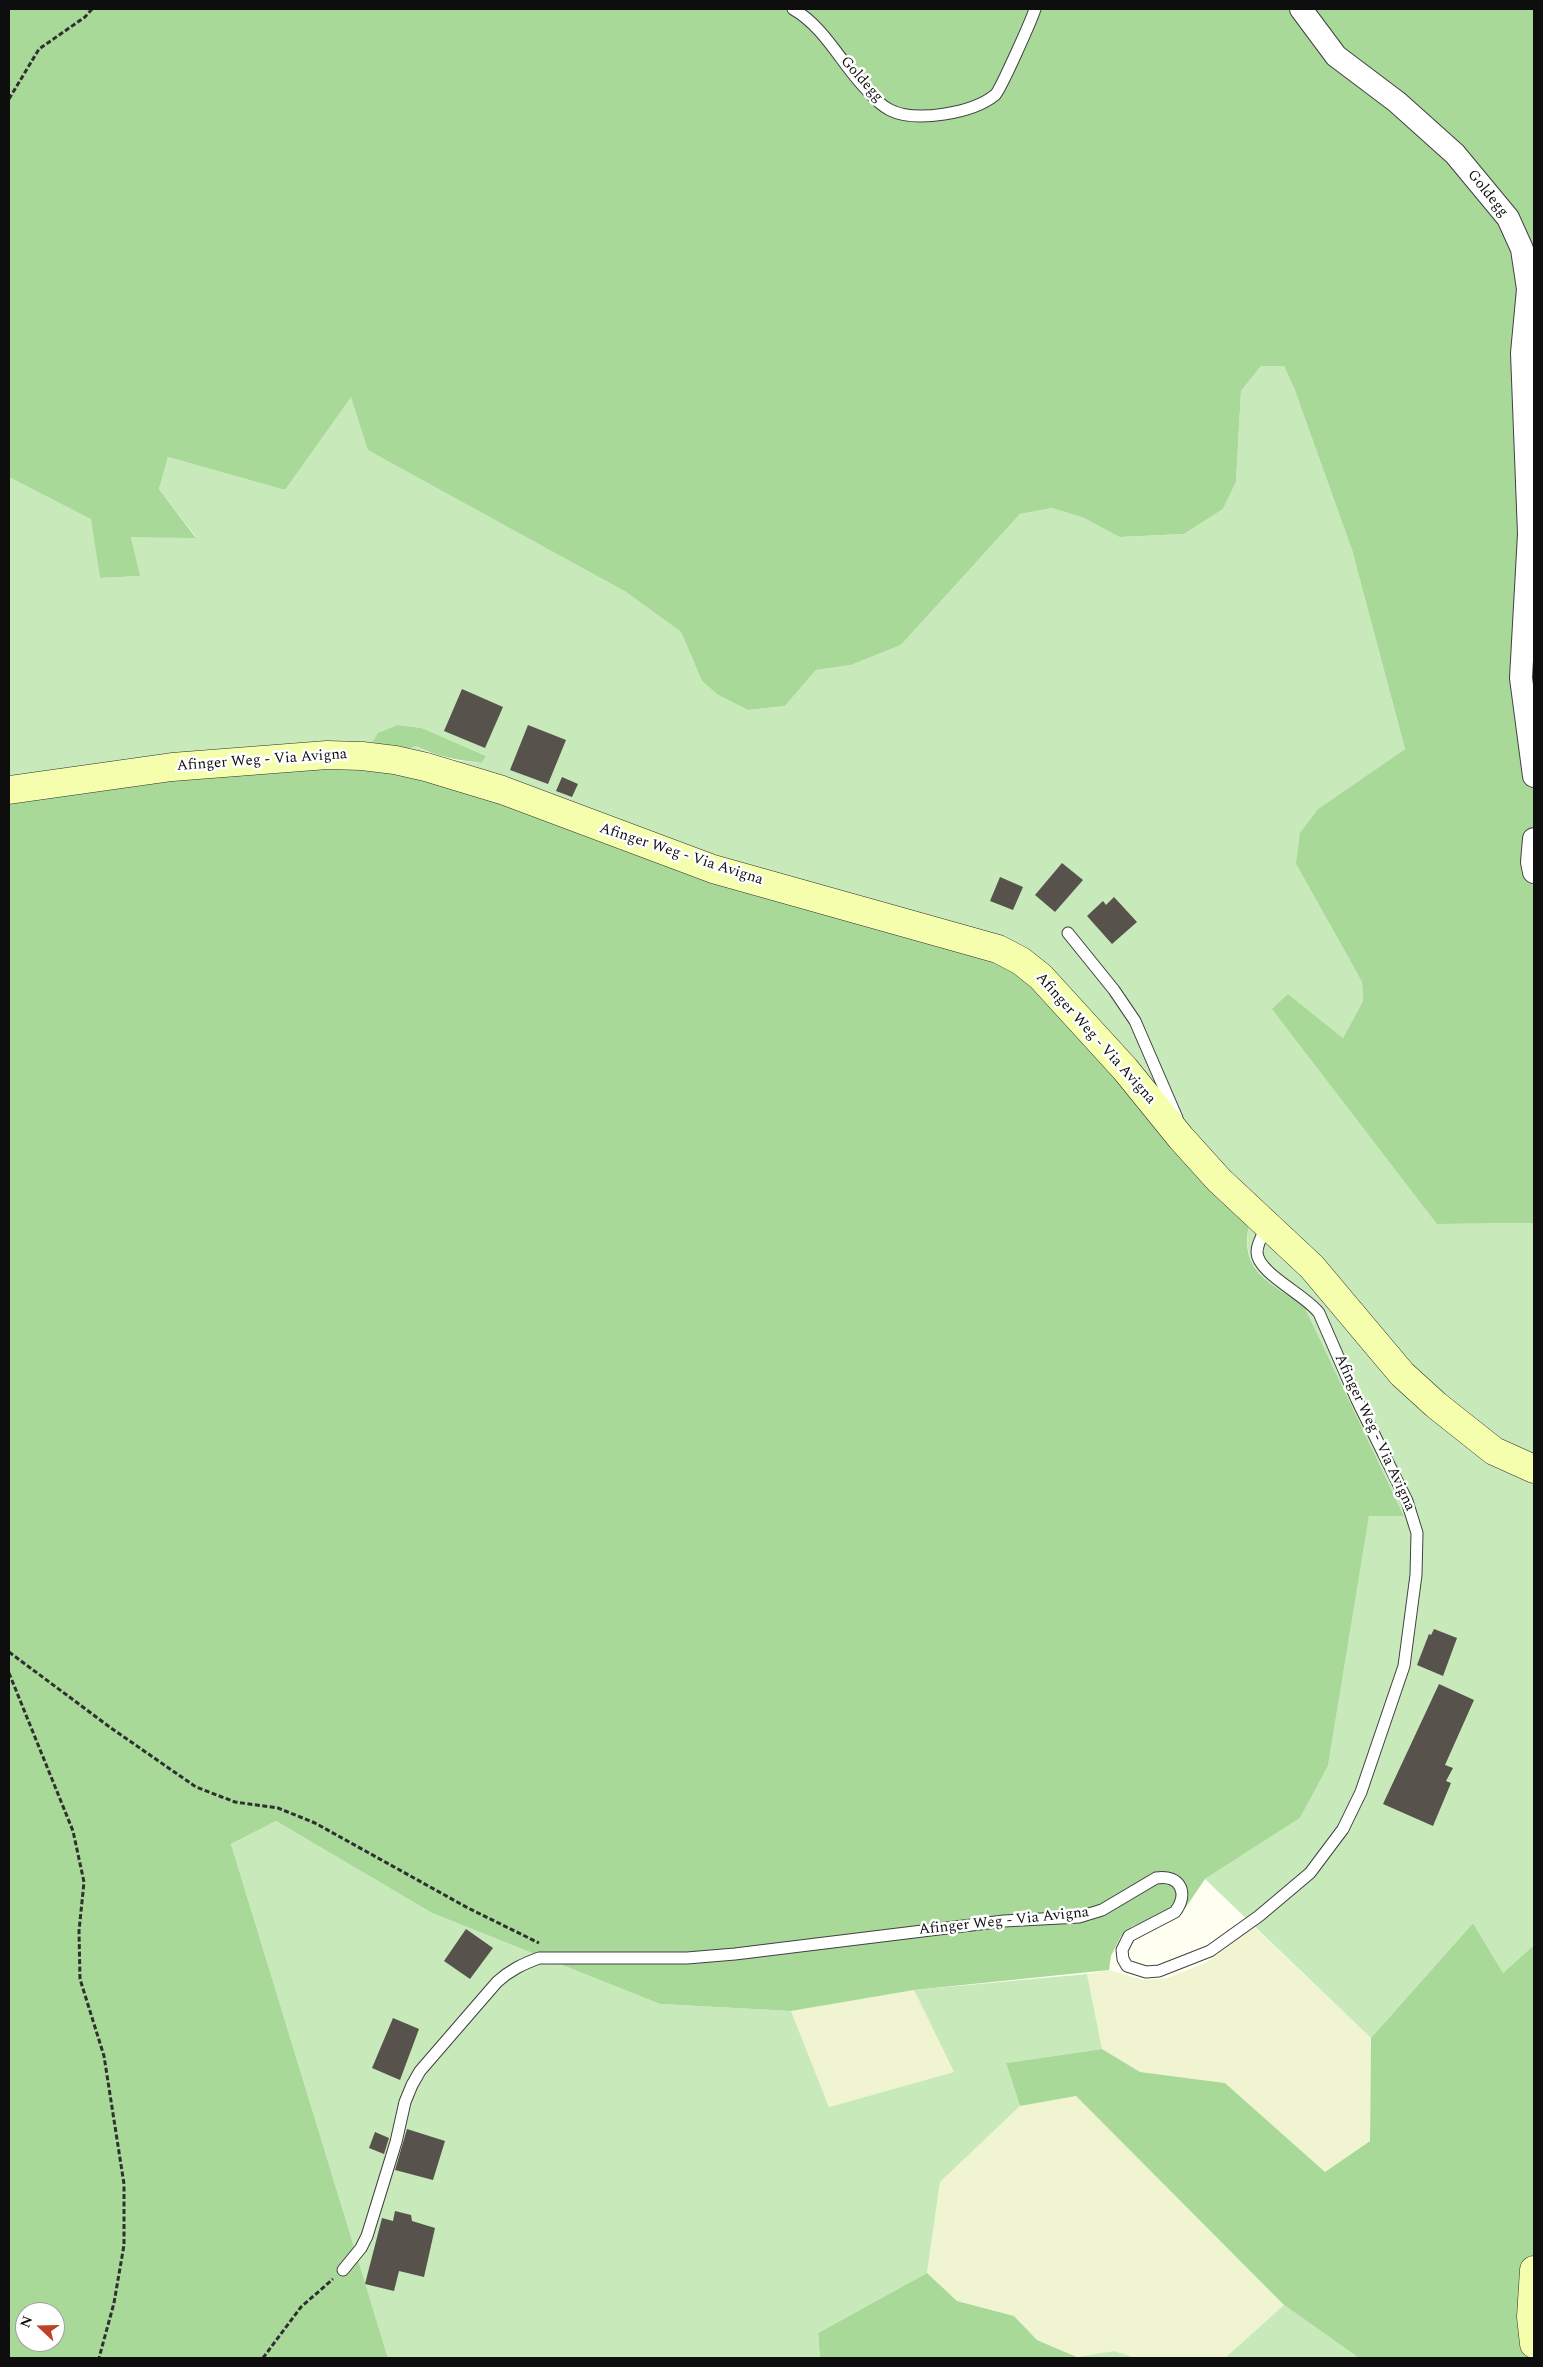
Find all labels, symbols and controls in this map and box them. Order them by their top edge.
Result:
street label: Goldegg [836,53,886,107]
street label: Goldegg [1462,167,1512,221]
street label: Afinger Weg - Via Avigna [176,746,348,776]
street label: Afinger Weg - Via Avigna [597,820,765,890]
street label: Afinger Weg - Via Avigna [1031,969,1159,1109]
street label: Afinger Weg - Via Avigna [1330,1352,1418,1514]
street label: Afinger Weg - Via Avigna [918,1904,1090,1940]
north arrow [15,2302,65,2352]
text: N [15,2313,38,2331]

